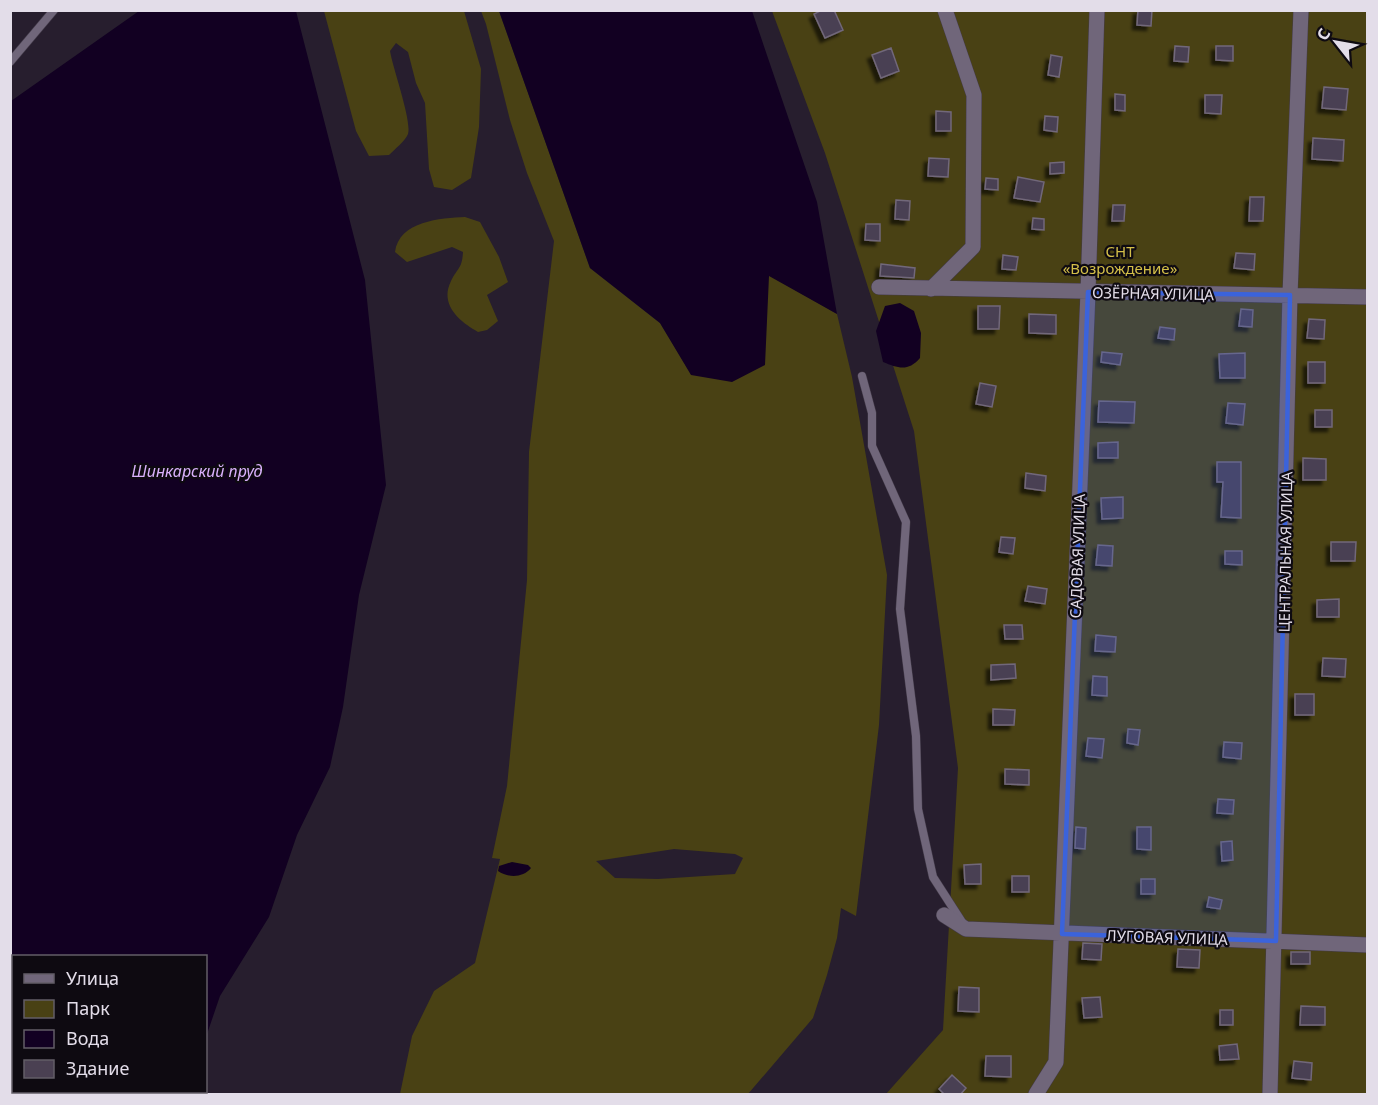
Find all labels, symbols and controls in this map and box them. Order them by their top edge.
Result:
north arrow [1306,12,1366,72]
text: С [1311,24,1335,44]
park label: СНТ «Возрождение» [1063,241,1178,278]
street label: ОЗЁРНАЯ УЛИЦА [1092,282,1215,304]
water label: Шинкарский пруд [132,460,262,482]
street label: ЦЕНТРАЛЬНАЯ УЛИЦА [1274,471,1296,633]
street label: САДОВАЯ УЛИЦА [1065,493,1089,619]
street label: ЛУГОВАЯ УЛИЦА [1106,925,1229,949]
legend [12,955,207,1093]
text: Улица [66,966,119,990]
text: Парк [66,996,110,1020]
text: Вода [66,1026,109,1050]
text: Здание [66,1056,130,1080]

